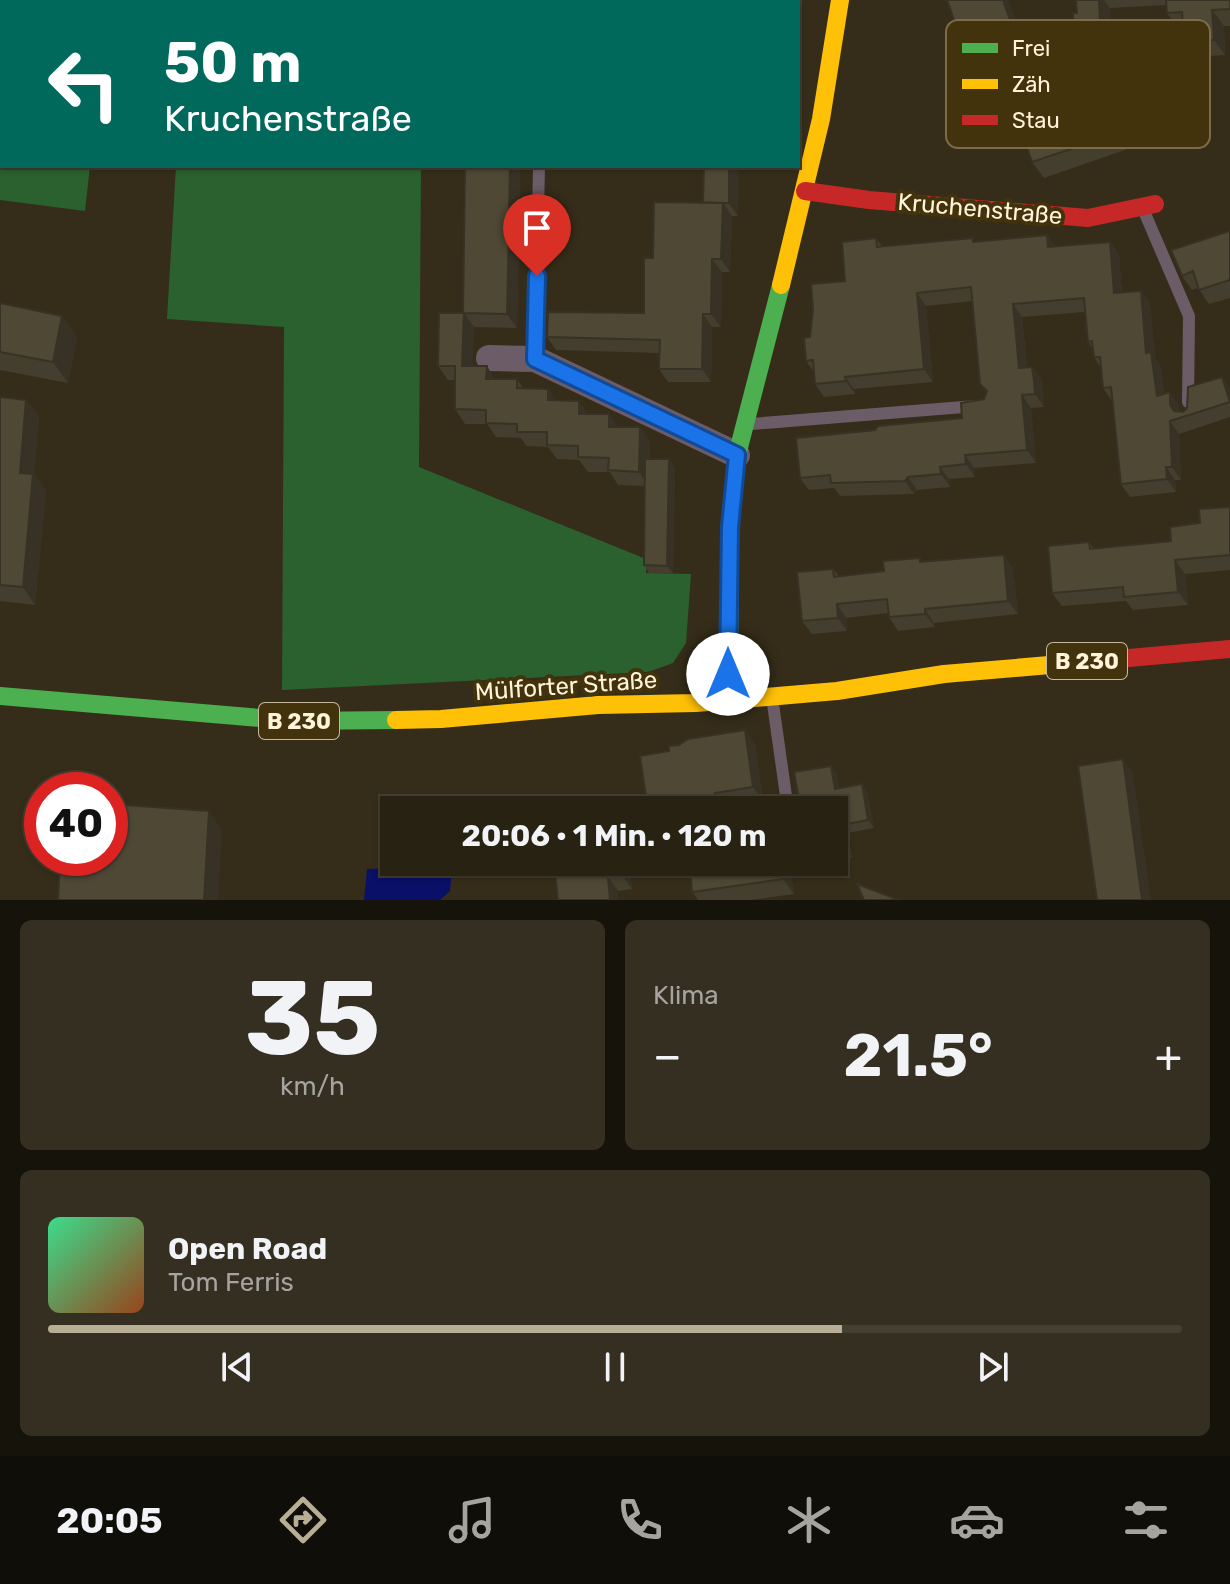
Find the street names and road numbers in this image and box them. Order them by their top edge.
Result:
street label: Kruchenstraße [896,188,1064,230]
road number: B 230 [1047,643,1127,679]
street label: Mülforter Straße [474,666,658,706]
road number: B 230 [259,703,339,739]

